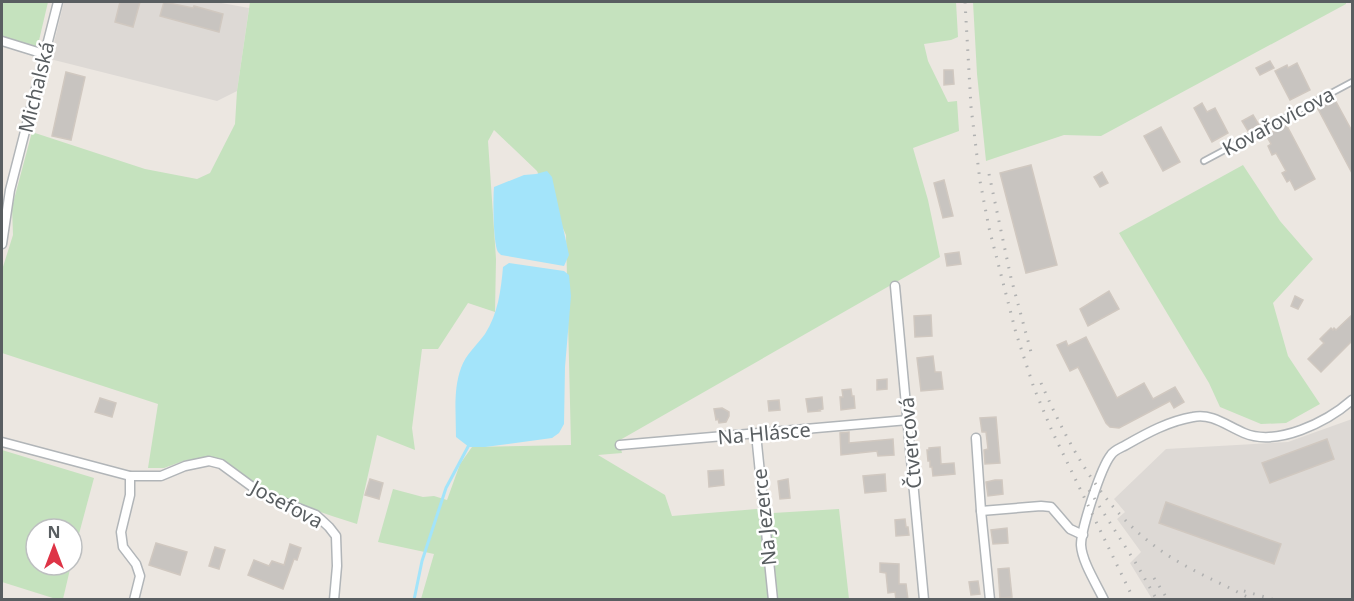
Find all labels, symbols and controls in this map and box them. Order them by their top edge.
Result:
street label: Michalská [12,39,60,135]
street label: Kovařovicova [1217,80,1339,162]
street label: Čtvercová [893,396,927,490]
street label: Na Hlásce [716,415,812,451]
street label: Na Jezerce [745,467,783,567]
street label: Josefova [244,473,328,534]
north arrow [24,517,84,577]
text: N [47,521,61,543]

